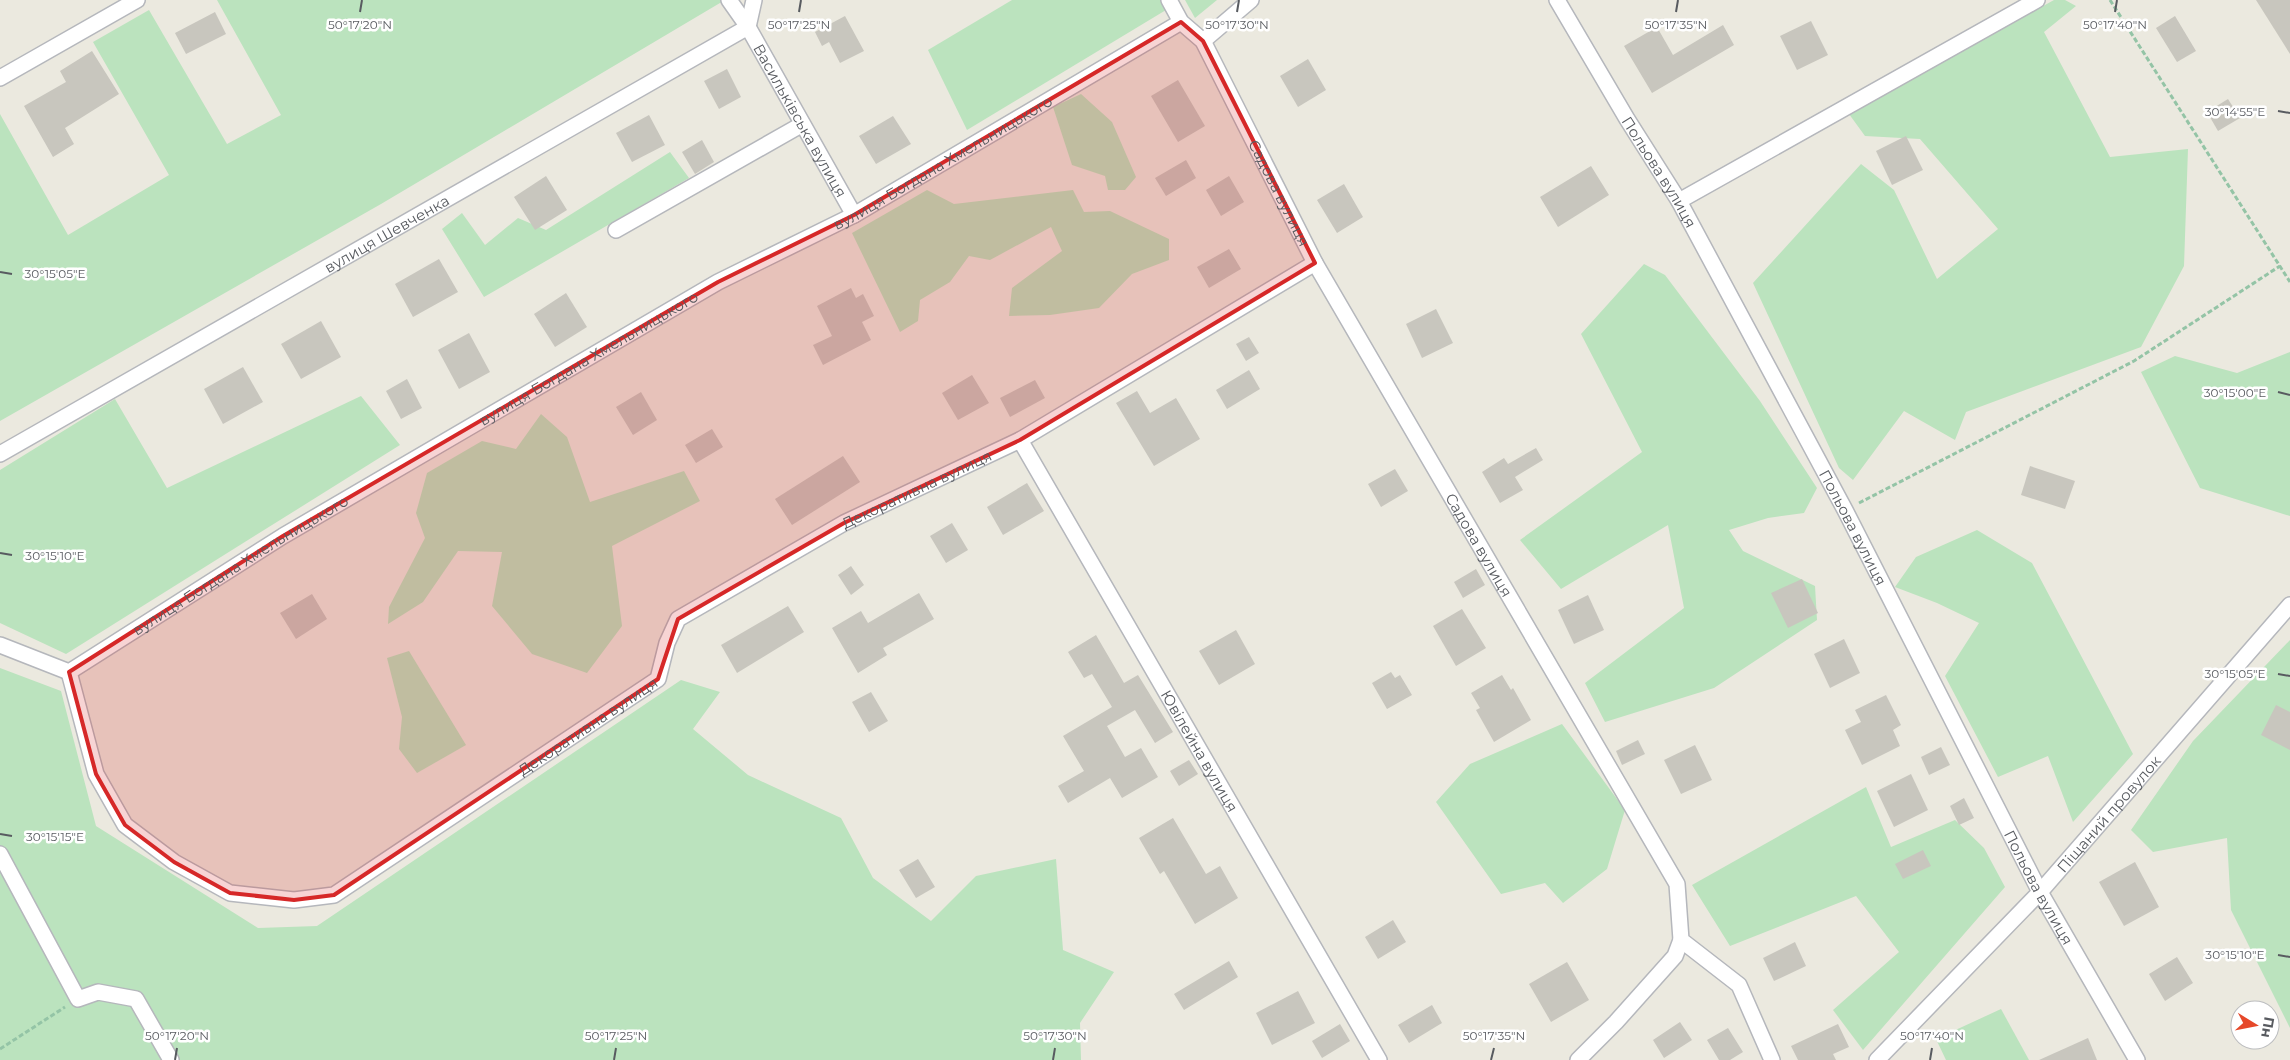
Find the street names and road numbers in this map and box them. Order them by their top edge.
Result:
street label: Васильківська вулиця [750,40,851,200]
street label: вулиця Богдана Хмельницького [830,91,1056,233]
street label: Польова вулиця [1618,112,1701,231]
street label: Садова вулиця [1245,136,1314,249]
street label: вулиця Шевченка [321,190,452,277]
street label: вулиця Богдана Хмельницького [475,286,701,429]
street label: Декоративна вулиця [838,445,994,532]
street label: Польова вулиця [1815,466,1891,588]
street label: Садова вулиця [1442,490,1517,600]
street label: вулиця Богдана Хмельницького [128,491,351,639]
street label: Декоративна вулиця [514,673,661,779]
street label: Ювілейна вулиця [1157,686,1243,815]
street label: Піщаний провулок [2052,751,2164,876]
street label: Польова вулиця [2000,827,2078,948]

